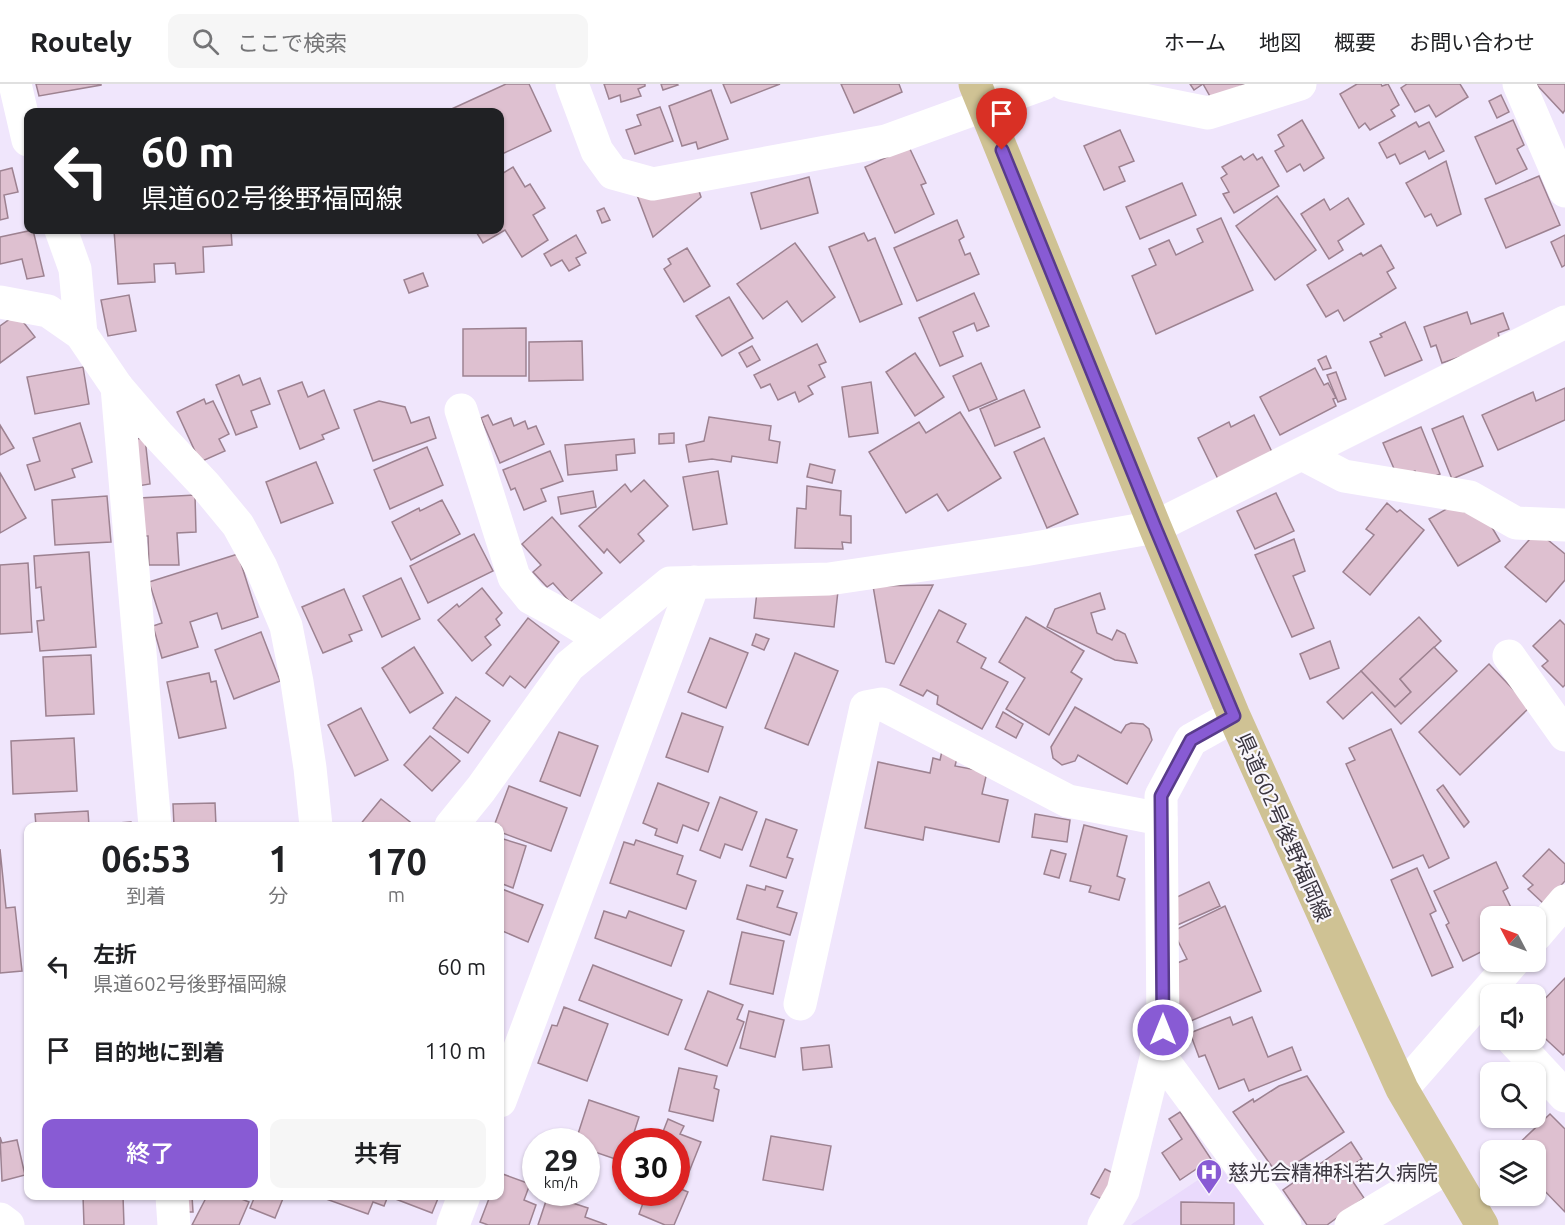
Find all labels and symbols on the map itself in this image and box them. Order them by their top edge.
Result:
pin [976,88,1027,150]
street label: 県道602号後野福岡線 [1232,729,1336,925]
north arrow [1480,906,1546,972]
position arrow [1131,998,1195,1062]
speed limit sign: 30 [612,1128,690,1206]
hospital icon: 慈光会精神科若久病院 [1194,1157,1224,1195]
place label: 慈光会精神科若久病院 [1228,1160,1438,1184]

